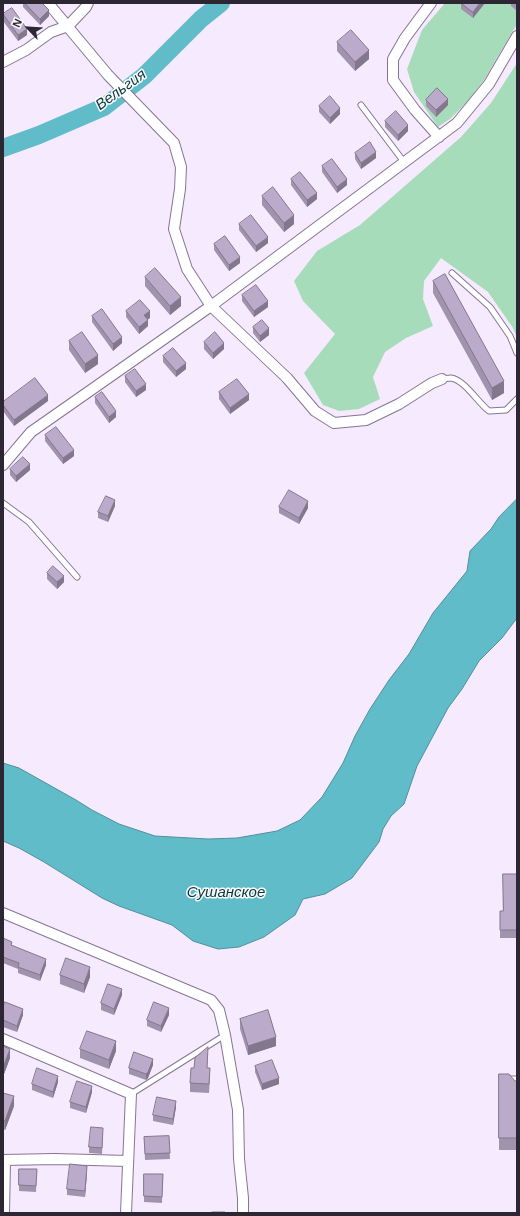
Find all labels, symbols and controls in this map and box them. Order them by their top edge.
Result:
north arrow [8,8,48,48]
text: N [10,17,24,29]
water label: Вельгия [92,66,150,114]
water label: Сушанское [187,884,265,902]

